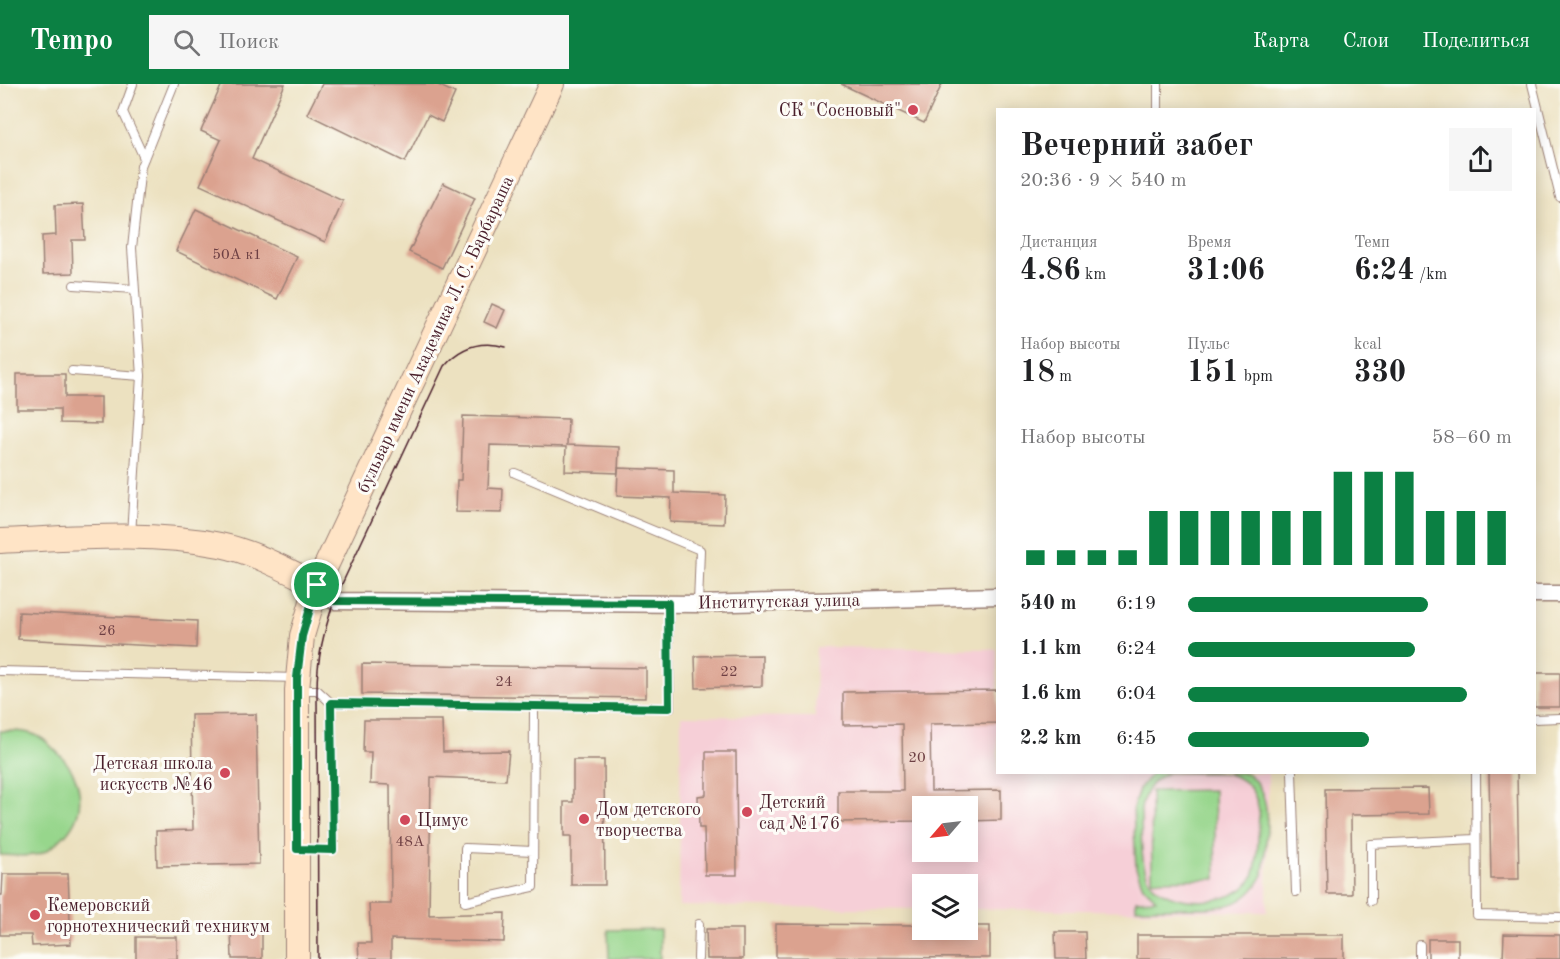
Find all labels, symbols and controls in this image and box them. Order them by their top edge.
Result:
search box [149,15,569,69]
icon: search [170,26,203,59]
text: Tempo [30,28,113,56]
text: Поиск [218,31,279,53]
text: Карта [1253,31,1310,52]
text: Слои [1343,31,1389,52]
text: Поделиться [1422,31,1530,52]
place label: СК "Сосновый" [779,102,901,120]
marker: СК "Сосновый" [906,103,920,117]
button: share [1449,128,1512,191]
text: Вечерний забег [1020,130,1253,163]
text: 20:36 · 9 × 540 m [1020,171,1187,191]
street label: бульвар имени Академика Л. С. Барбараша [354,173,518,496]
text: Дистанция [1020,235,1097,251]
text: Время [1187,235,1231,251]
text: Темп [1354,235,1390,251]
house number: 50А к1 [212,248,262,263]
text: 4.86 [1020,256,1081,286]
text: 31:06 [1187,256,1265,286]
text: 6:24 [1354,256,1415,286]
text: km [1081,267,1106,283]
text: /km [1415,267,1447,283]
text: Набор высоты [1020,337,1120,353]
text: Пульс [1187,337,1230,353]
text: kcal [1354,337,1382,353]
text: 18 [1020,358,1055,388]
text: 151 [1187,358,1239,388]
text: 330 [1354,358,1406,388]
text: m [1055,369,1072,385]
text: bpm [1239,369,1273,385]
text: Набор высоты [1020,428,1146,448]
text: 58–60 m [1432,428,1512,448]
pin [291,559,342,610]
icon: arrive [300,568,333,601]
street label: Институтская улица [698,592,861,612]
text: 540 m [1020,594,1076,614]
text: 6:19 [1116,594,1156,614]
house number: 26 [98,624,116,639]
text: 1.1 km [1020,639,1082,659]
text: 6:24 [1116,639,1156,659]
house number: 22 [720,665,738,680]
house number: 24 [495,675,513,690]
text: 1.6 km [1020,684,1082,704]
text: 6:04 [1116,684,1156,704]
text: 2.2 km [1020,729,1082,749]
text: 6:45 [1116,729,1156,749]
house number: 20 [908,751,926,766]
place label: Детская школа искусств №46 [93,755,213,794]
marker: Детская школа искусств №46 [218,766,232,780]
place label: Детский сад №176 [759,794,840,833]
north arrow [912,796,978,862]
map controls [912,796,978,940]
place label: Дом детского творчества [596,801,701,840]
marker: Детский сад №176 [740,805,754,819]
place label: Цимус [417,812,468,830]
marker: Дом детского творчества [577,812,591,826]
marker: Цимус [398,813,412,827]
house number: 48А [396,835,425,850]
button: layers [912,874,978,940]
place label: Кемеровский горнотехнический техникум [47,897,270,936]
marker: Кемеровский горнотехнический техникум [28,908,42,922]

